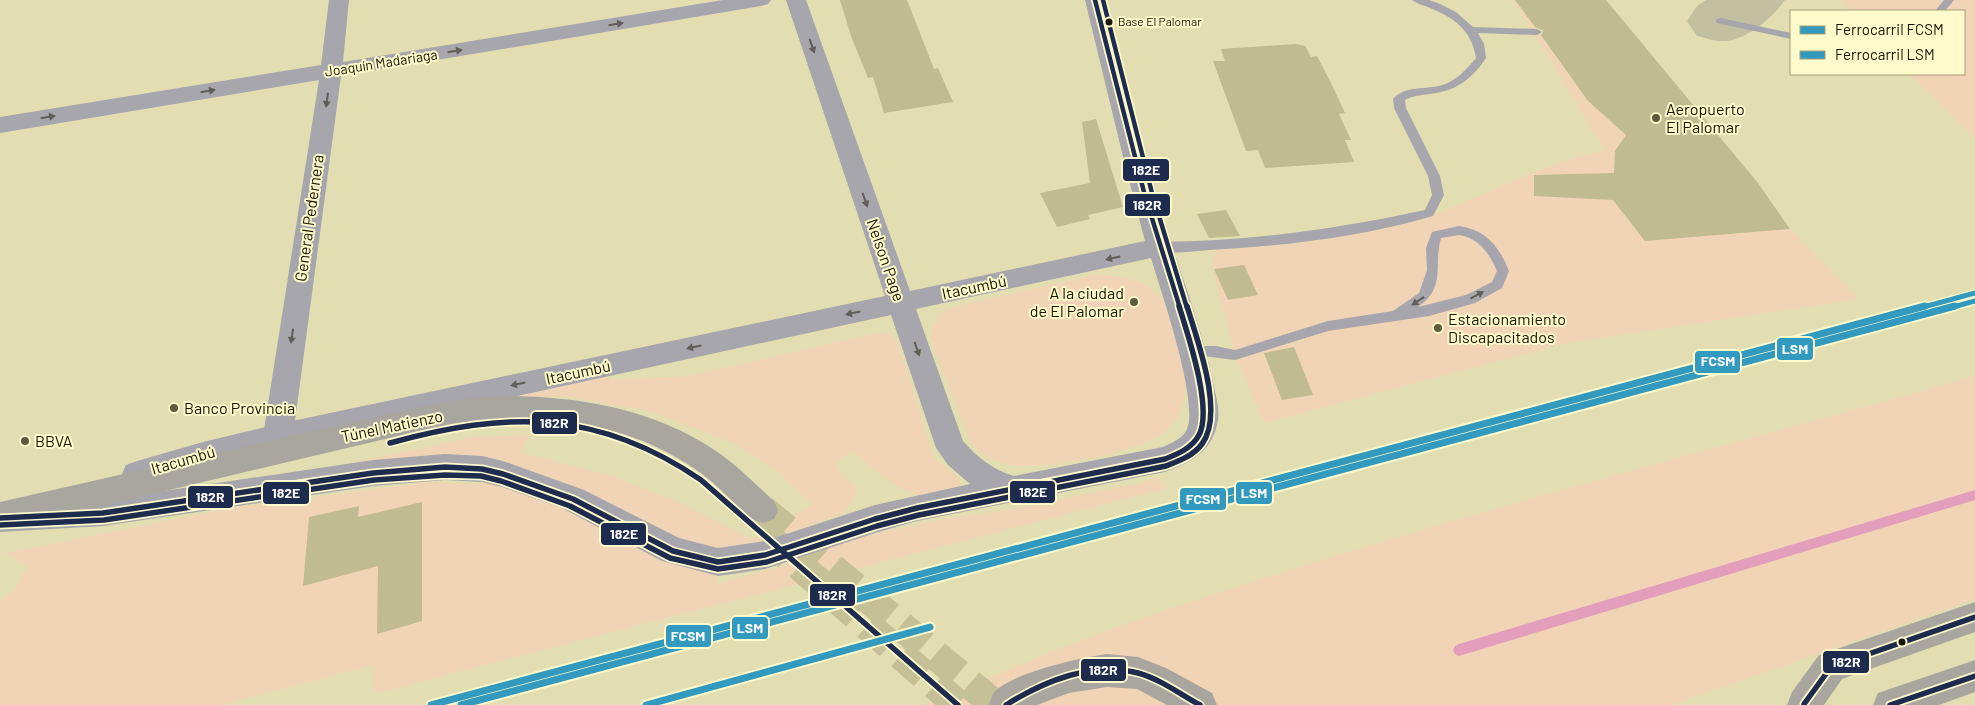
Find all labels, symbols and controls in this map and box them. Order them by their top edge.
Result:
legend [1790,10,1965,75]
place label: Base El Palomar [1118,14,1202,28]
marker: Base El Palomar [1104,17,1114,27]
one-way arrow [608,20,624,28]
text: Ferrocarril FCSM [1835,20,1944,38]
one-way arrow [808,39,816,54]
street label: Joaquín Madariaga [323,45,438,80]
text: Ferrocarril LSM [1835,45,1935,63]
one-way arrow [448,46,464,54]
one-way arrow [201,87,217,95]
one-way arrow [322,93,330,109]
place label: Aeropuerto El Palomar [1666,99,1745,136]
marker: Aeropuerto El Palomar [1650,112,1662,124]
one-way arrow [40,113,56,121]
street label: General Pedernera [290,153,327,283]
line badge: 182E [1122,158,1170,182]
text: 182E [1132,161,1160,178]
one-way arrow [862,192,869,207]
line badge: 182R [1124,193,1171,217]
text: 182R [1133,196,1162,213]
street label: Nelson Page [863,216,909,304]
one-way arrow [1104,254,1120,262]
street label: Itacumbú [940,270,1008,303]
place label: A la ciudad de El Palomar [1030,283,1124,320]
one-way arrow [1470,291,1484,300]
marker: A la ciudad de El Palomar [1128,296,1140,308]
one-way arrow [1411,296,1424,306]
one-way arrow [846,309,861,317]
place label: Estacionamiento Discapacitados [1448,309,1566,346]
marker: Estacionamiento Discapacitados [1432,322,1444,334]
one-way arrow [288,328,296,344]
line badge: LSM [1776,337,1814,361]
text: LSM [1782,340,1808,357]
one-way arrow [913,342,921,357]
one-way arrow [687,343,702,351]
line badge: FCSM [1694,350,1741,374]
text: FCSM [1701,352,1735,369]
street label: Itacumbú [544,355,612,388]
one-way arrow [510,381,526,389]
place label: Banco Provincia [184,398,295,417]
marker: Banco Provincia [168,402,180,414]
street label: Túnel Matienzo [339,405,444,446]
line badge: 182R [531,411,578,435]
text: 182R [540,414,569,431]
place label: BBVA [35,431,73,450]
marker: BBVA [19,435,31,447]
street label: Itacumbú [149,441,217,478]
line badge: 182E [1009,480,1056,504]
line badge: 182E [262,481,310,505]
line badge: LSM [1235,481,1273,505]
text: 182E [1019,483,1047,500]
text: 182E [272,484,300,501]
text: LSM [1241,484,1267,501]
line badge: 182R [187,485,234,509]
line badge: FCSM [1179,487,1227,511]
text: 182R [196,488,225,505]
text: FCSM [1186,490,1220,507]
line badge: 182E [600,522,647,546]
text: 182E [610,525,638,542]
line badge: 182R [809,583,856,607]
text: 182R [818,586,847,603]
line badge: LSM [731,616,769,640]
text: LSM [737,619,763,636]
line badge: FCSM [665,624,712,648]
text: FCSM [671,627,705,644]
unlabelled marker [1897,637,1907,647]
line badge: 182R [1822,650,1870,674]
text: 182R [1832,653,1861,670]
line badge: 182R [1080,658,1127,682]
text: 182R [1089,661,1118,678]

